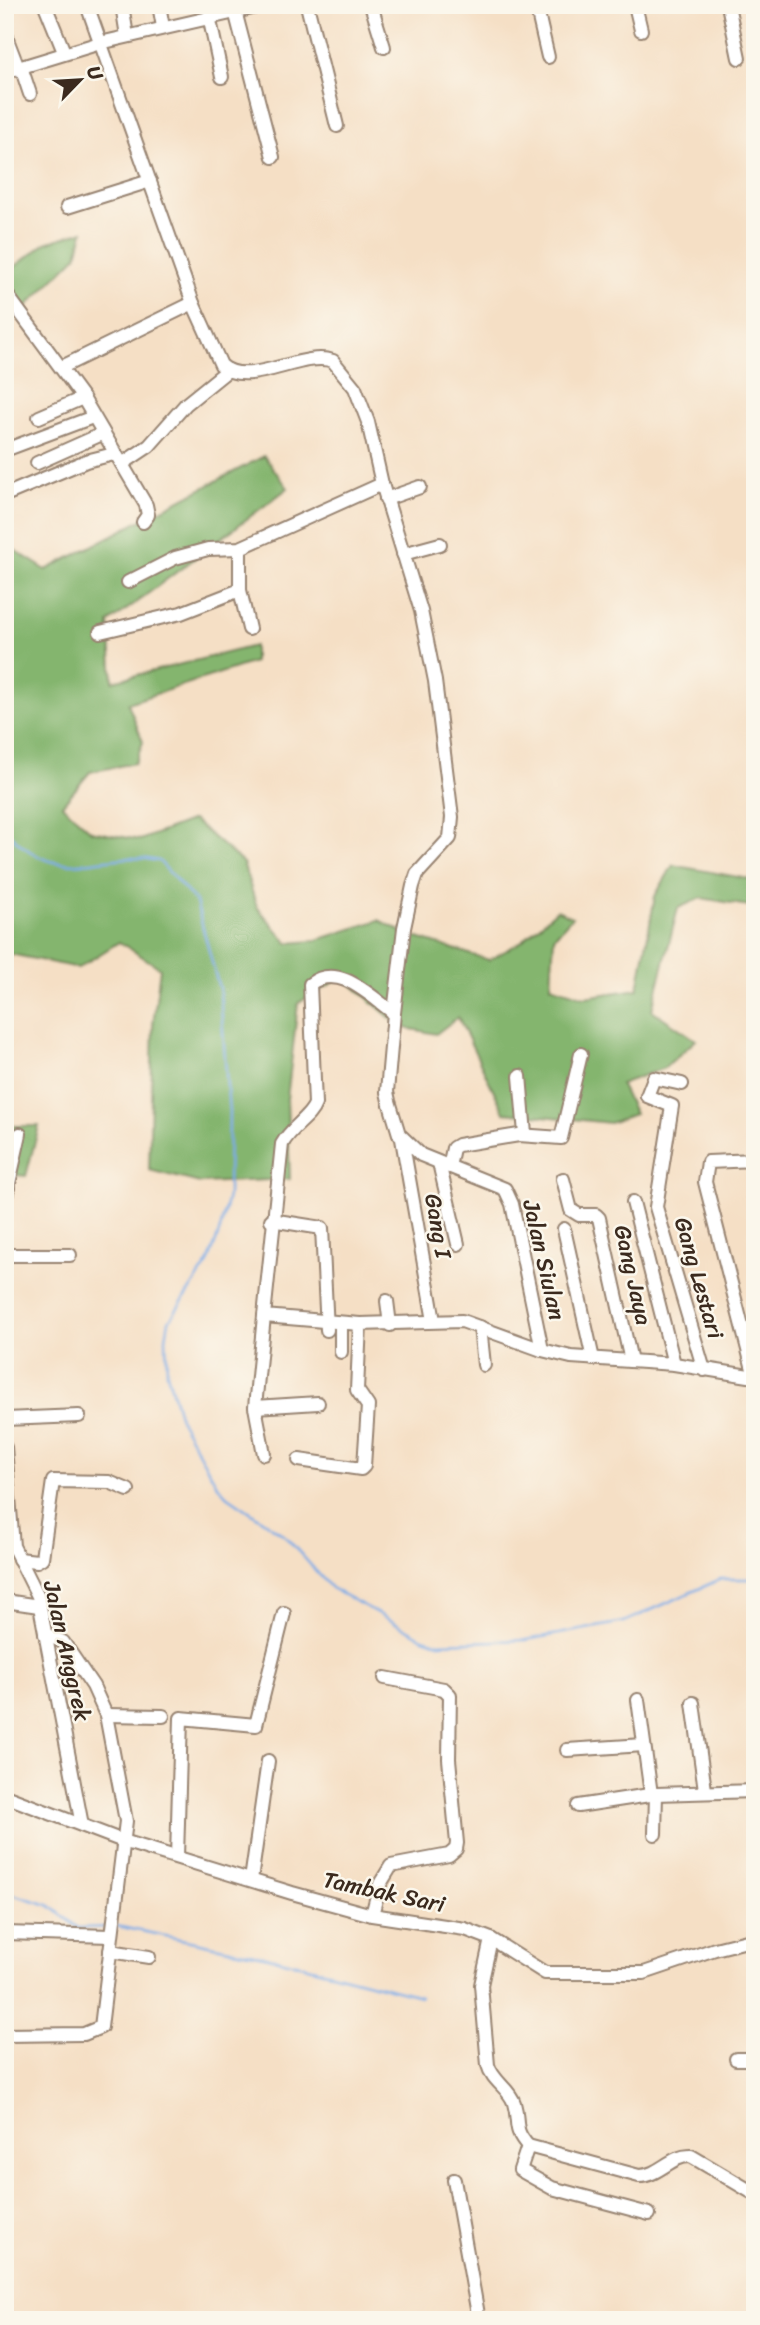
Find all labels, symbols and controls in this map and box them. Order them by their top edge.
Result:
north arrow [46,46,116,116]
text: U [77,60,113,87]
street label: Gang I [412,1190,464,1263]
street label: Jalan Siulan [510,1195,578,1324]
street label: Gang Lestari [662,1212,736,1344]
street label: Gang Jaya [602,1221,664,1330]
street label: Jalan Anggrek [31,1576,103,1726]
street label: Tambak Sari [319,1859,449,1925]

